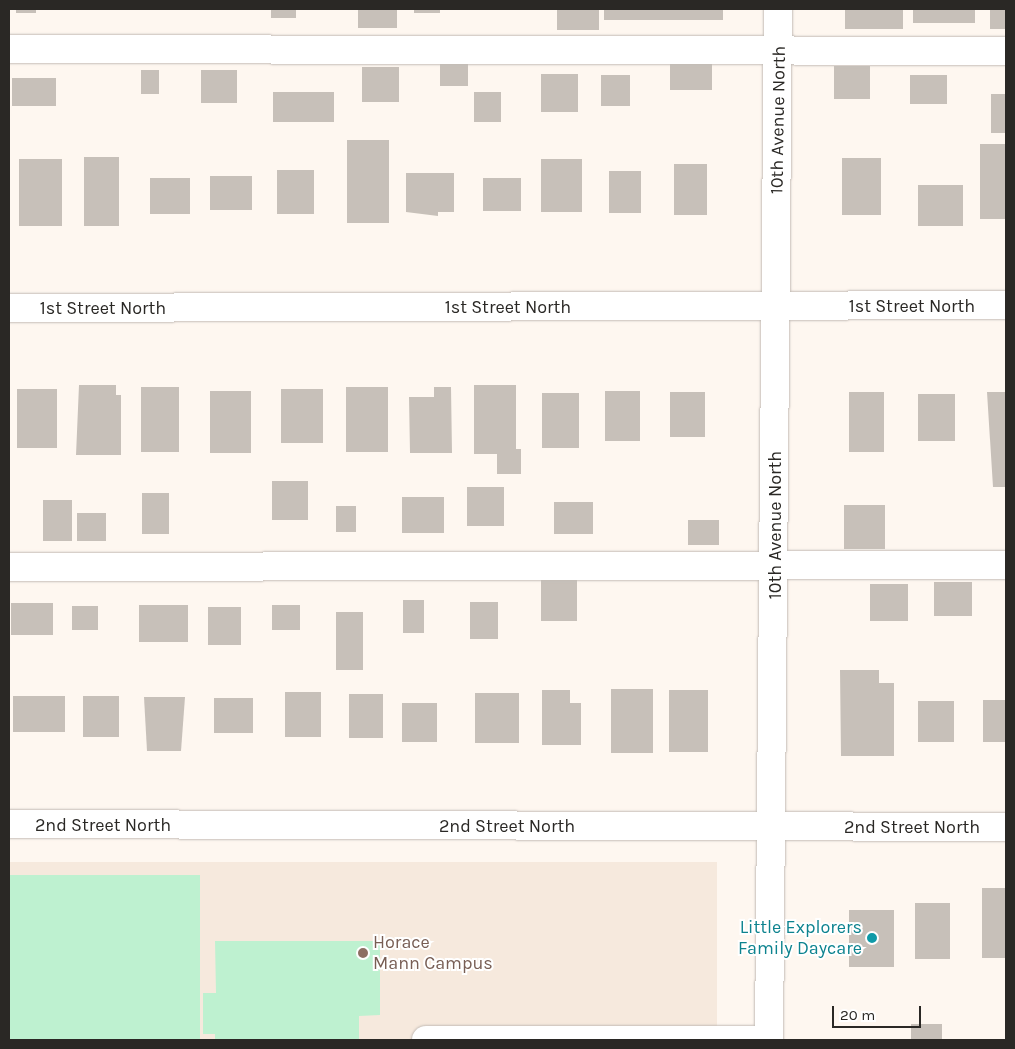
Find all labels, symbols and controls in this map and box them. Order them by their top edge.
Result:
street label: 10th Avenue North [766,46,790,194]
street label: 1st Street North [849,295,975,317]
street label: 1st Street North [445,296,571,318]
street label: 1st Street North [40,297,166,319]
street label: 10th Avenue North [764,451,786,599]
street label: 2nd Street North [35,814,171,836]
street label: 2nd Street North [439,815,575,837]
street label: 2nd Street North [844,816,980,838]
place label: Little Explorers Family Daycare [738,917,862,960]
place label: Horace Mann Campus [373,932,493,974]
marker: Little Explorers Family Daycare [866,932,878,944]
marker: Horace Mann Campus [357,947,369,959]
scale bar [835,996,924,1028]
text: 20 m [840,1006,875,1024]

